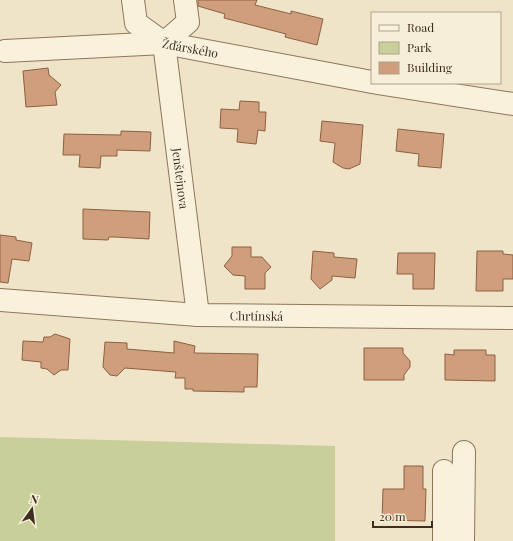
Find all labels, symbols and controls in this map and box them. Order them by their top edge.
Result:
legend [371,12,501,84]
text: Road [407,19,434,35]
street label: Žďárského [161,35,220,61]
text: Park [407,39,432,55]
text: Building [407,59,453,75]
street label: Jenštejnova [169,146,193,210]
street label: Chrtínská [230,307,283,324]
north arrow [12,489,52,529]
text: N [29,491,40,507]
scale bar [373,503,432,529]
text: 20 m [379,508,406,524]

